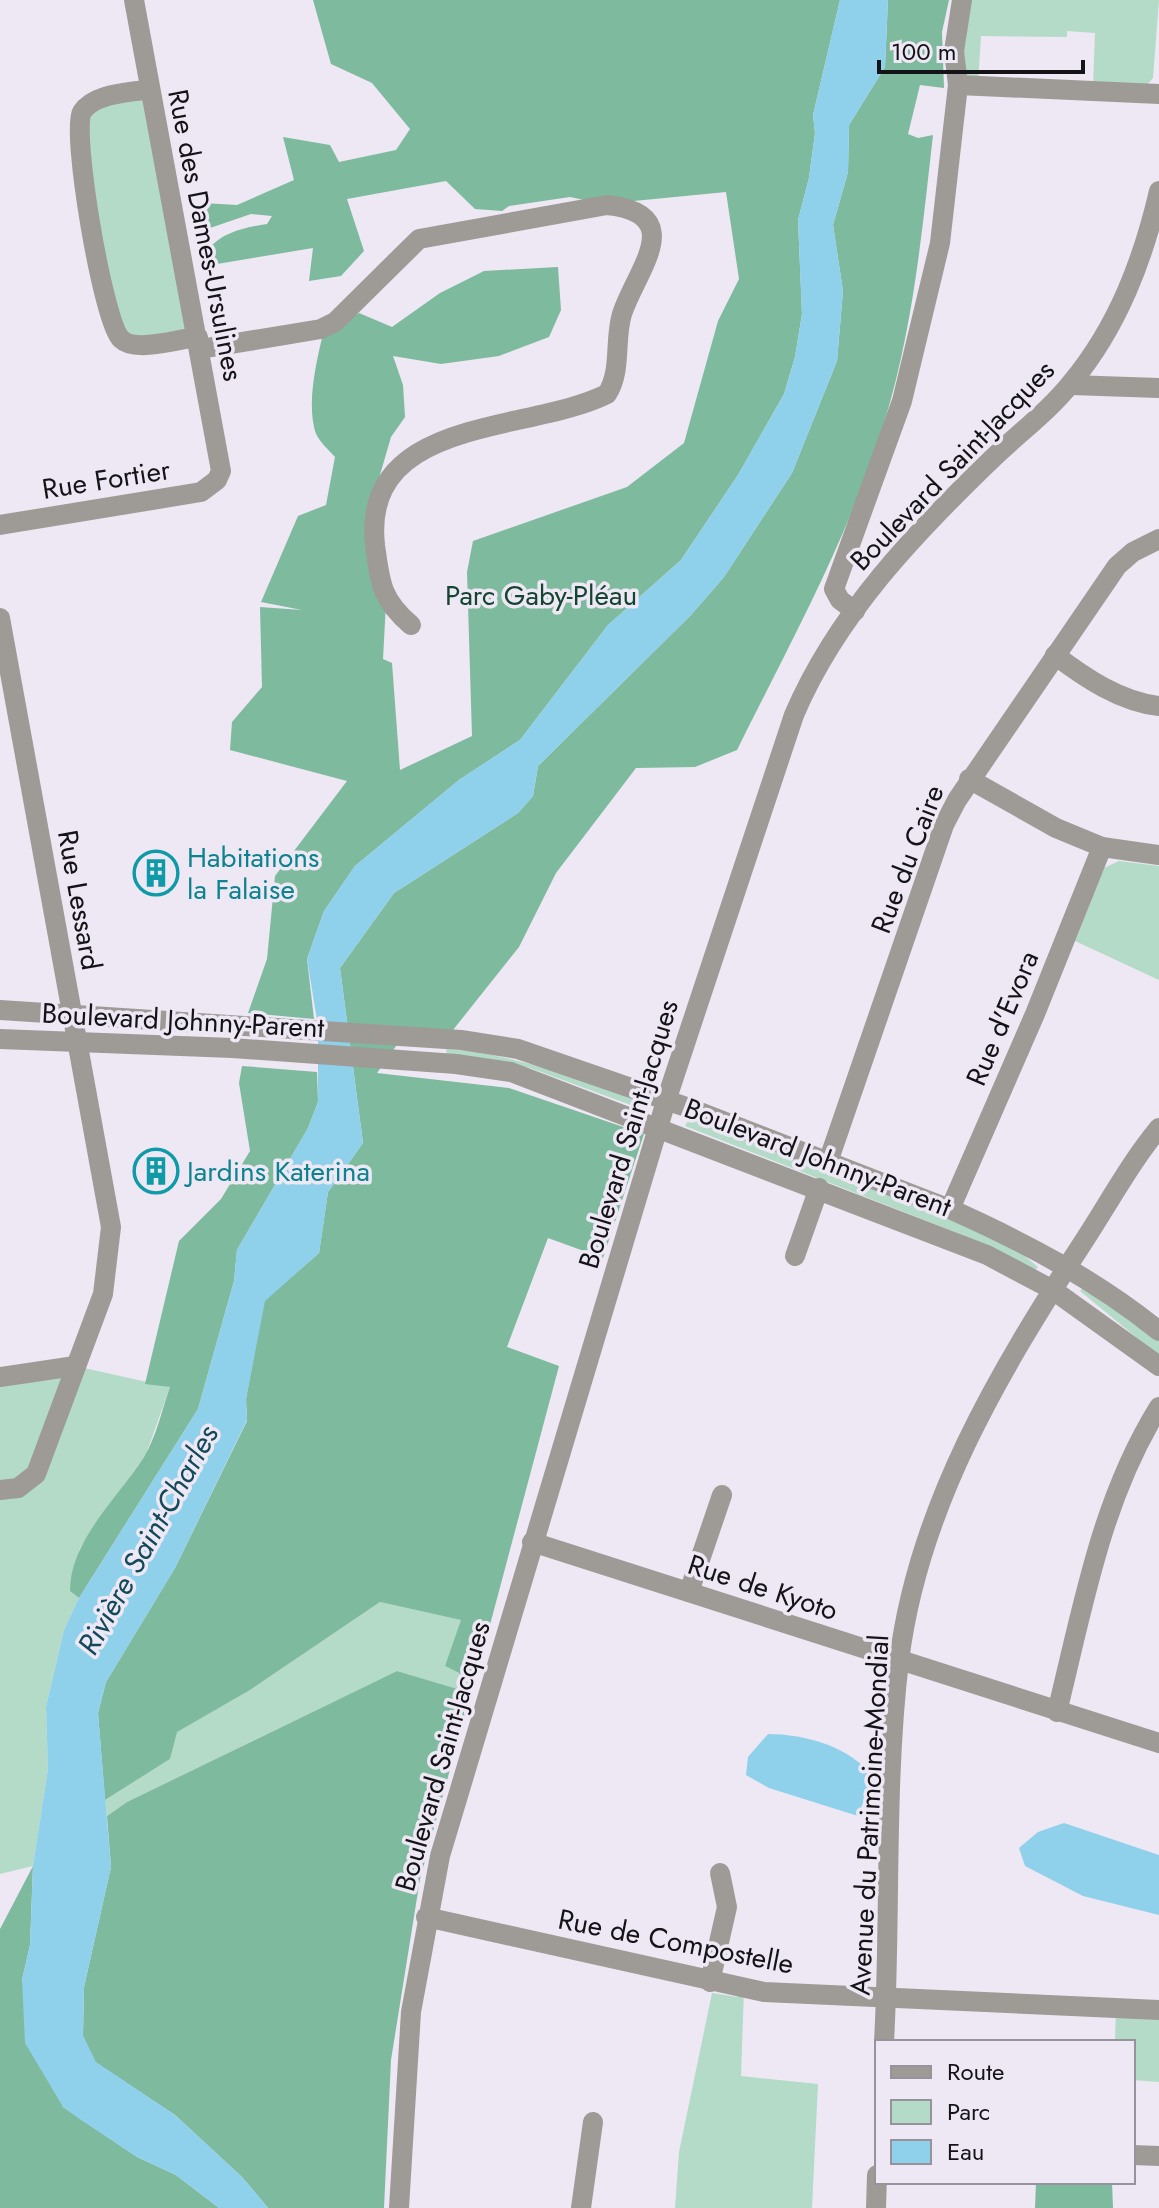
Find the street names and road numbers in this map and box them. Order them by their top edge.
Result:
street label: Rue des Dames-Ursulines [157,86,254,385]
street label: Boulevard Saint-Jacques [841,351,1064,580]
street label: Rue Fortier [39,449,174,510]
street label: Rue du Caire [860,779,955,939]
street label: Rue Lessard [47,827,112,973]
street label: Rue d'Evora [956,944,1049,1092]
street label: Boulevard Johnny-Parent [41,993,326,1048]
street label: Boulevard Saint-Jacques [568,995,689,1274]
street label: Boulevard Johnny-Parent [678,1088,958,1227]
street label: Rue de Kyoto [683,1544,843,1631]
street label: Boulevard Saint-Jacques [384,1616,501,1896]
street label: Avenue du Patrimoine-Mondial [840,1633,899,1997]
street label: Rue de Compostelle [555,1899,797,1984]

